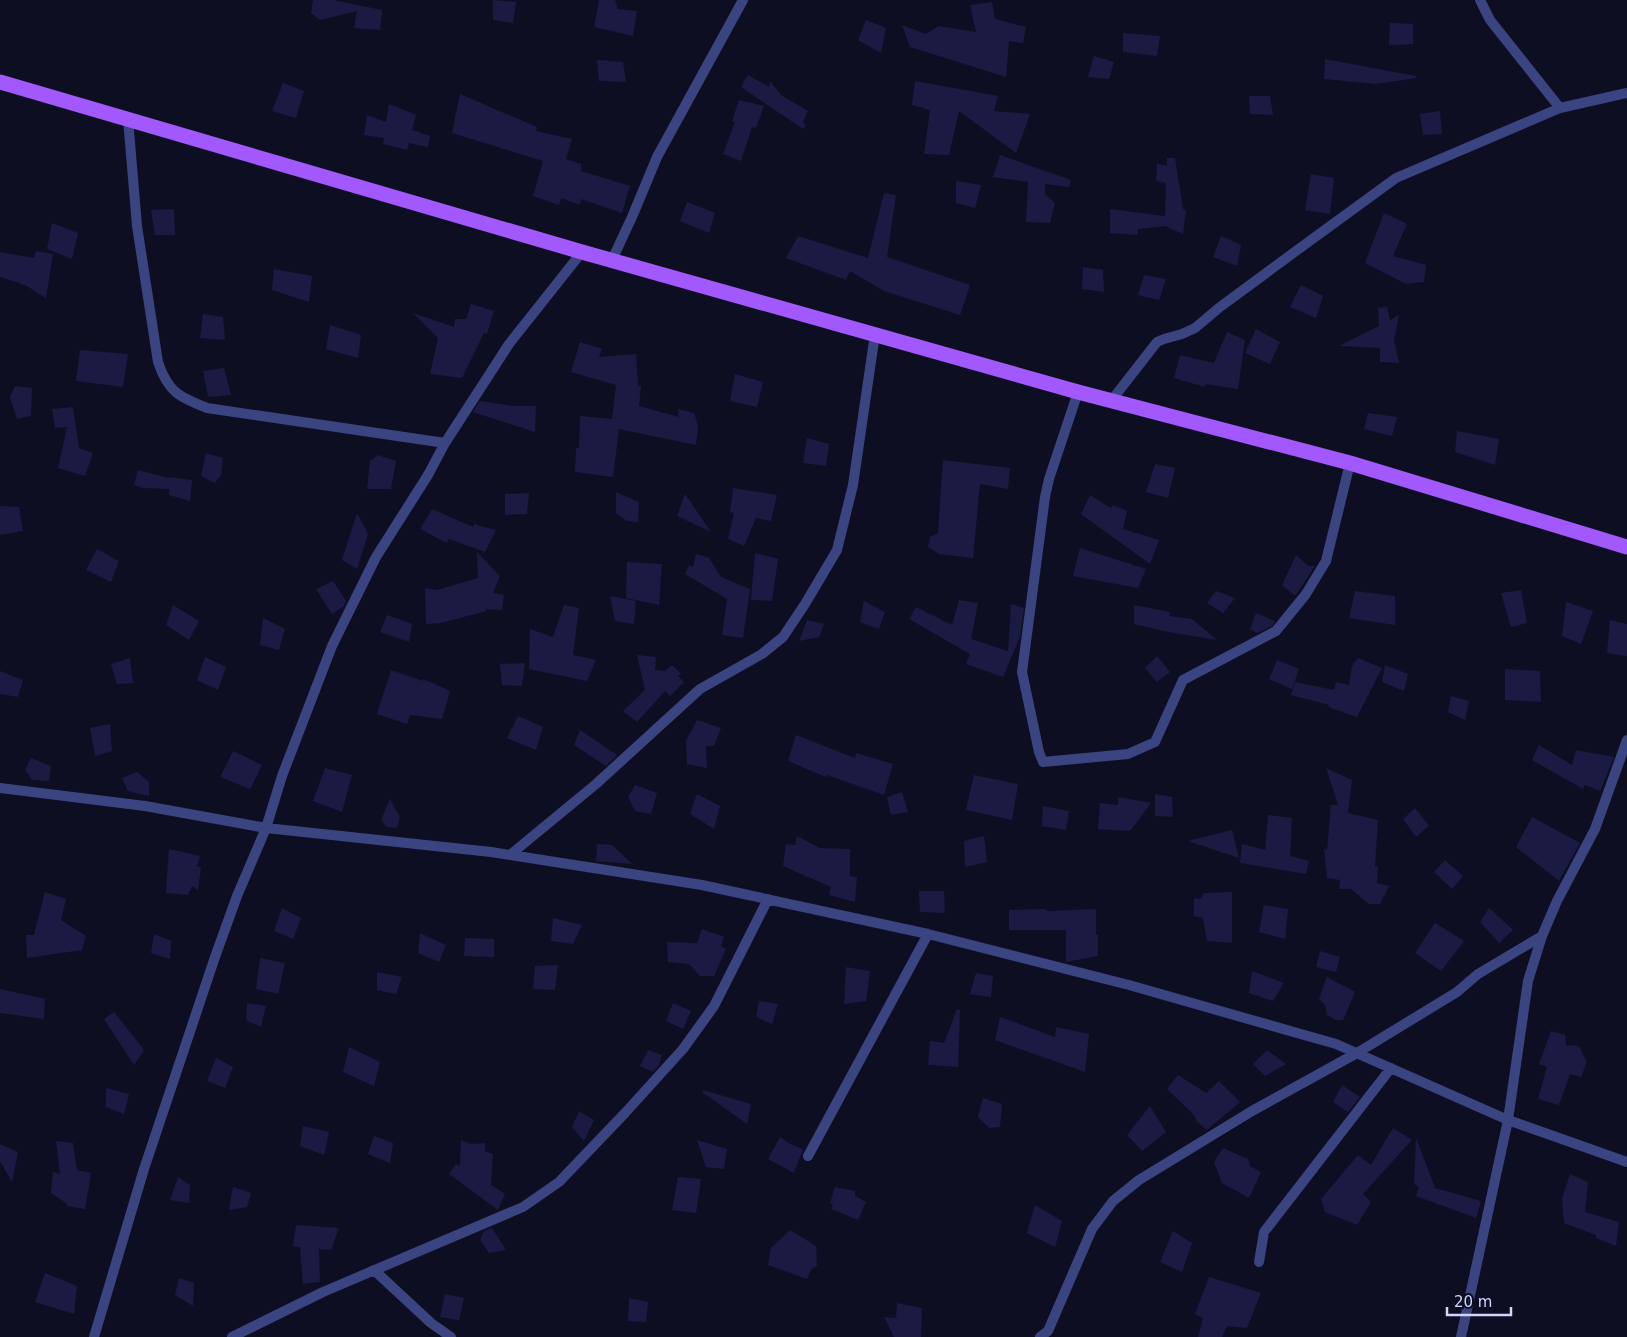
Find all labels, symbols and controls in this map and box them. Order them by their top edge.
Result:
scale bar [1447,1284,1511,1316]
text: 20 m [1454,1293,1492,1311]

